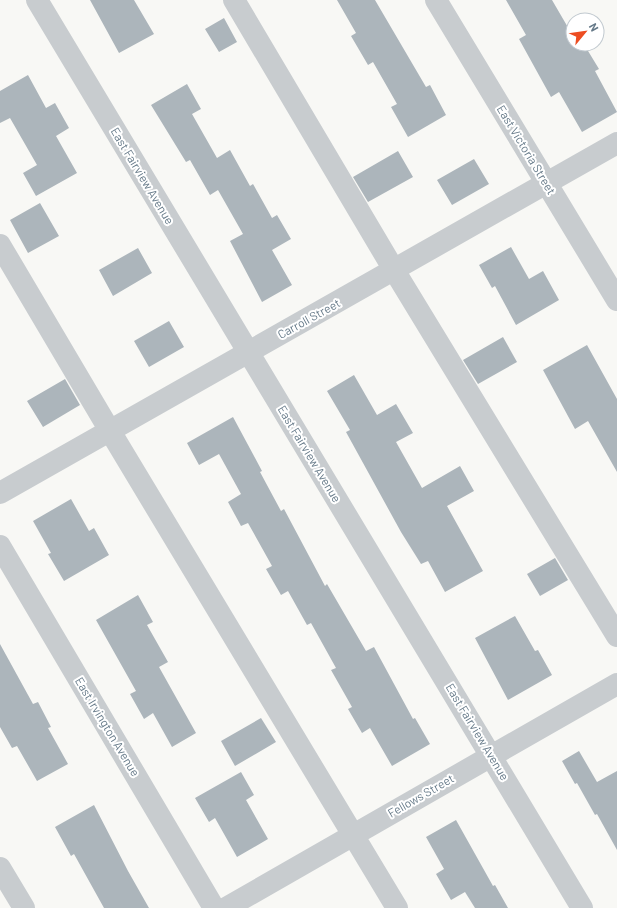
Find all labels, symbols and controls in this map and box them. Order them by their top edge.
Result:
north arrow [565,12,605,52]
text: N [587,21,602,33]
street label: East Victoria Street [495,102,559,197]
street label: East Fairview Avenue [108,125,177,226]
street label: Carroll Street [275,295,342,341]
street label: East Fairview Avenue [275,403,344,504]
street label: East Irvington Avenue [73,674,143,779]
street label: East Fairview Avenue [443,681,512,782]
street label: Fellows Street [385,771,456,820]

